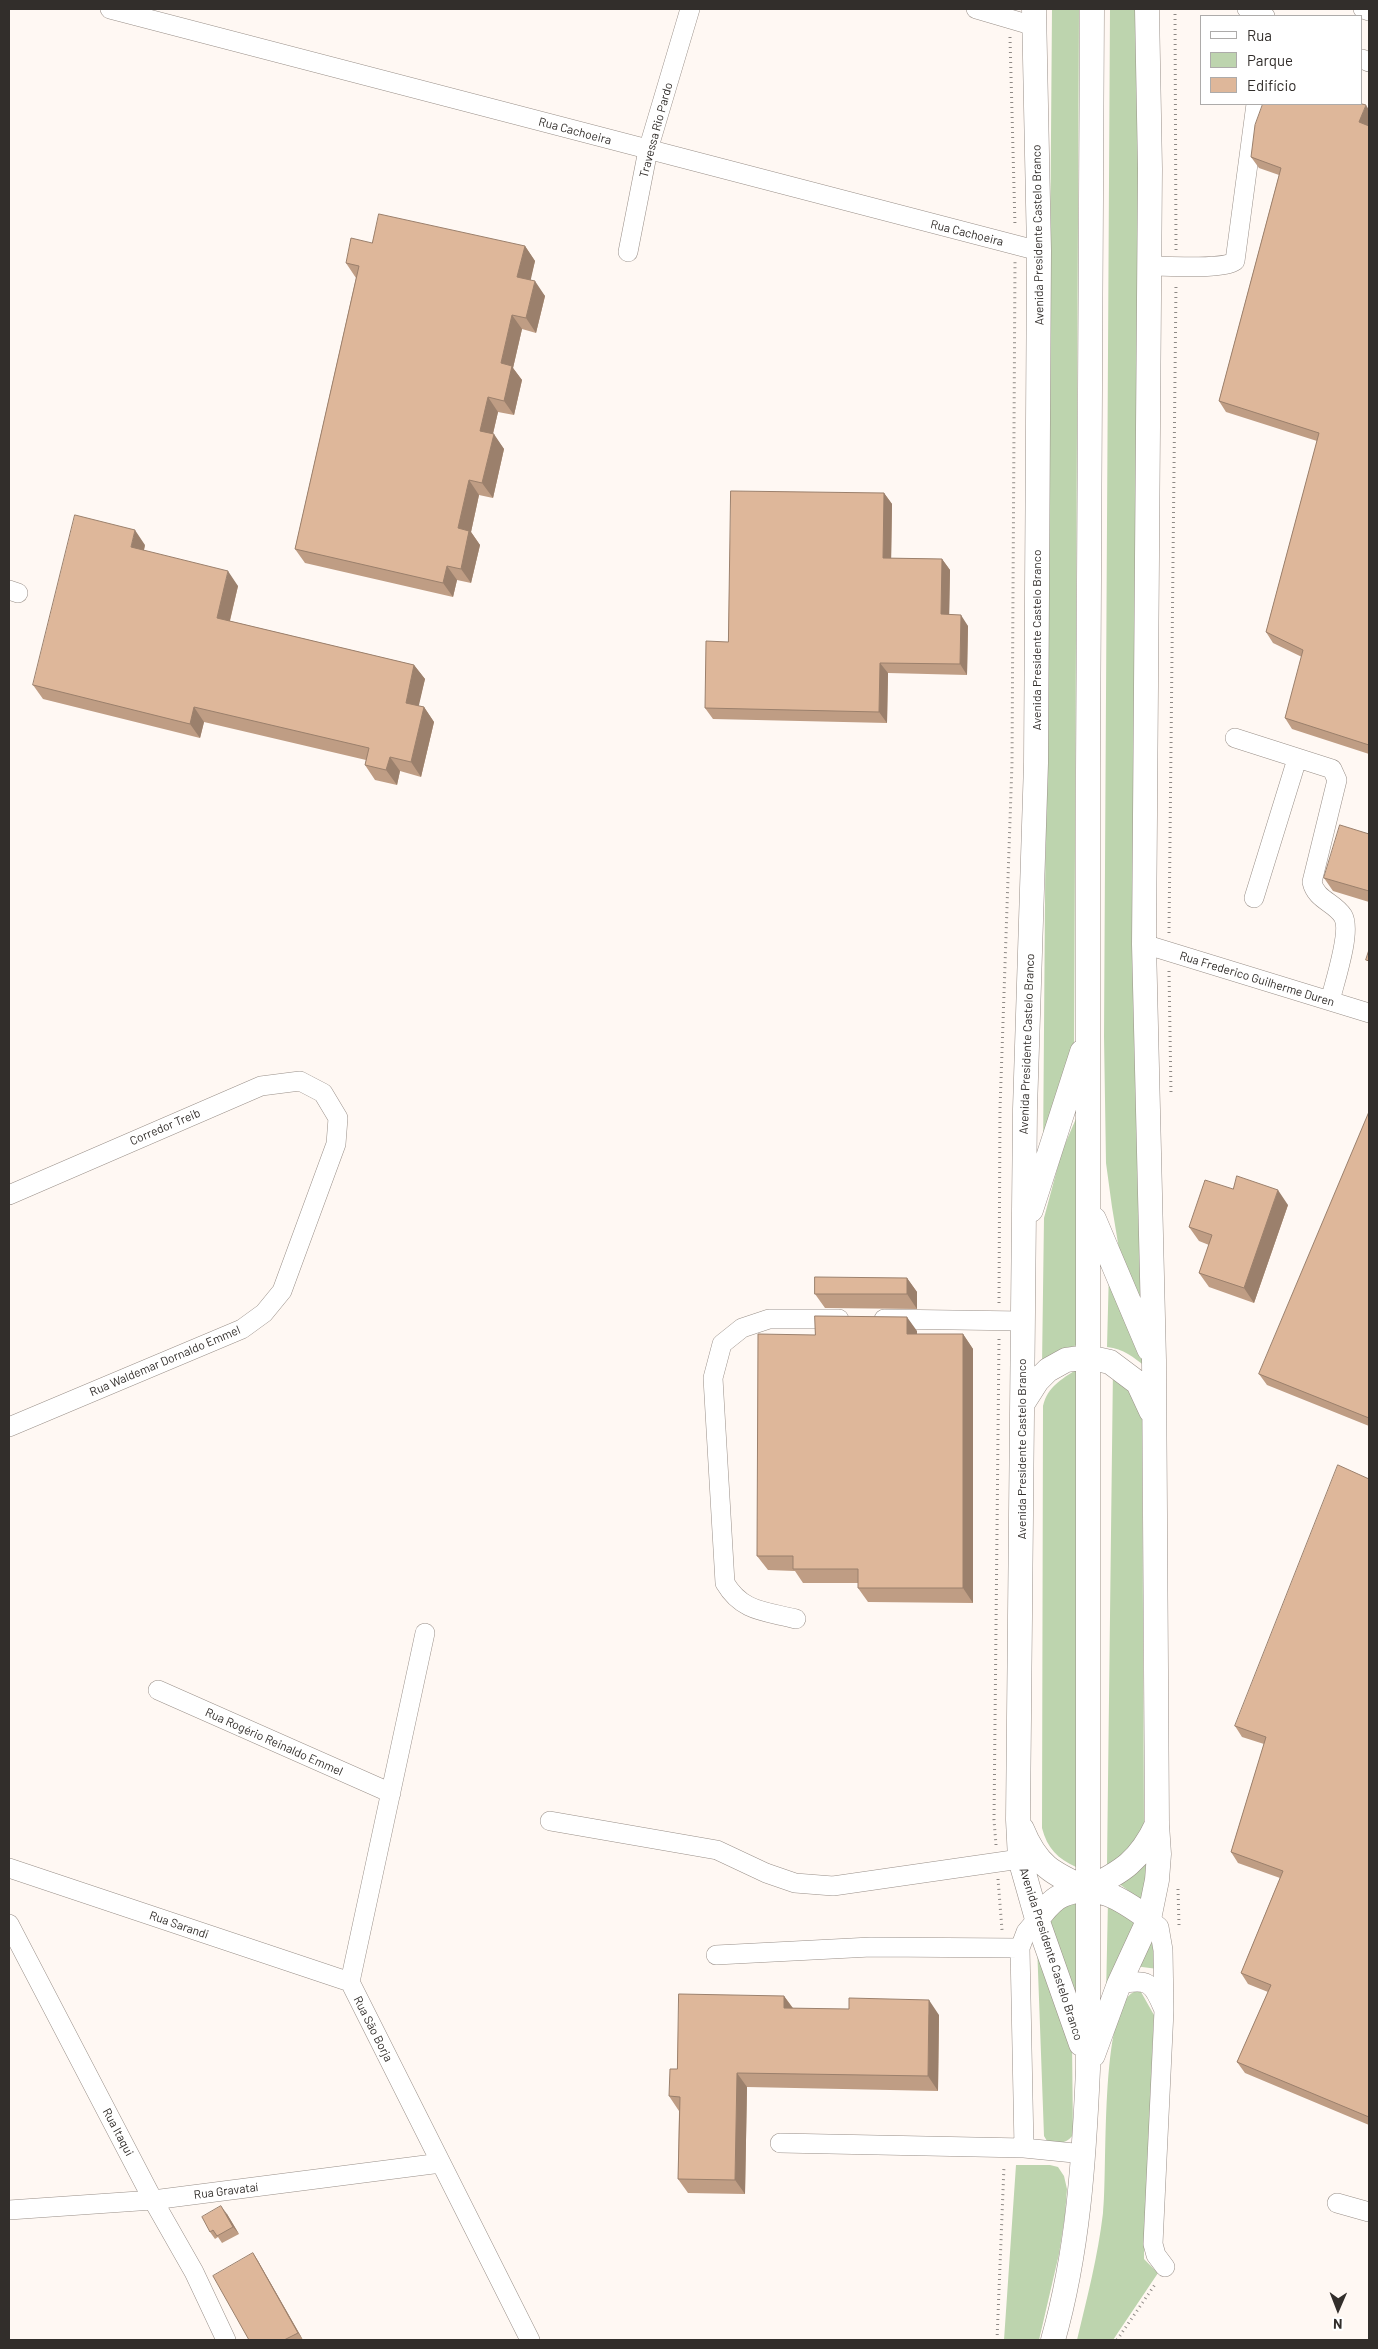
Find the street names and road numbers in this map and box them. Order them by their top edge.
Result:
street label: Travessa Rio Pardo [636,81,676,179]
street label: Rua Cachoeira [537,114,613,148]
street label: Avenida Presidente Castelo Branco [1029,144,1047,326]
street label: Rua Cachoeira [929,217,1005,249]
street label: Avenida Presidente Castelo Branco [1030,550,1044,730]
street label: Rua Frederico Guilherme Duren [1178,949,1336,1009]
street label: Avenida Presidente Castelo Branco [1017,953,1037,1135]
street label: Corredor Treib [128,1106,202,1148]
street label: Rua Waldemar Dornaldo Emmel [87,1323,243,1399]
street label: Avenida Presidente Castelo Branco [1015,1359,1029,1539]
street label: Rua Rogério Reinaldo Emmel [203,1705,345,1779]
street label: Avenida Presidente Castelo Branco [1016,1866,1086,2042]
street label: Rua Sarandi [147,1908,211,1942]
street label: Rua São Borja [350,1994,396,2064]
street label: Rua Itaqui [99,2106,137,2158]
street label: Rua Gravataí [193,2180,259,2202]

